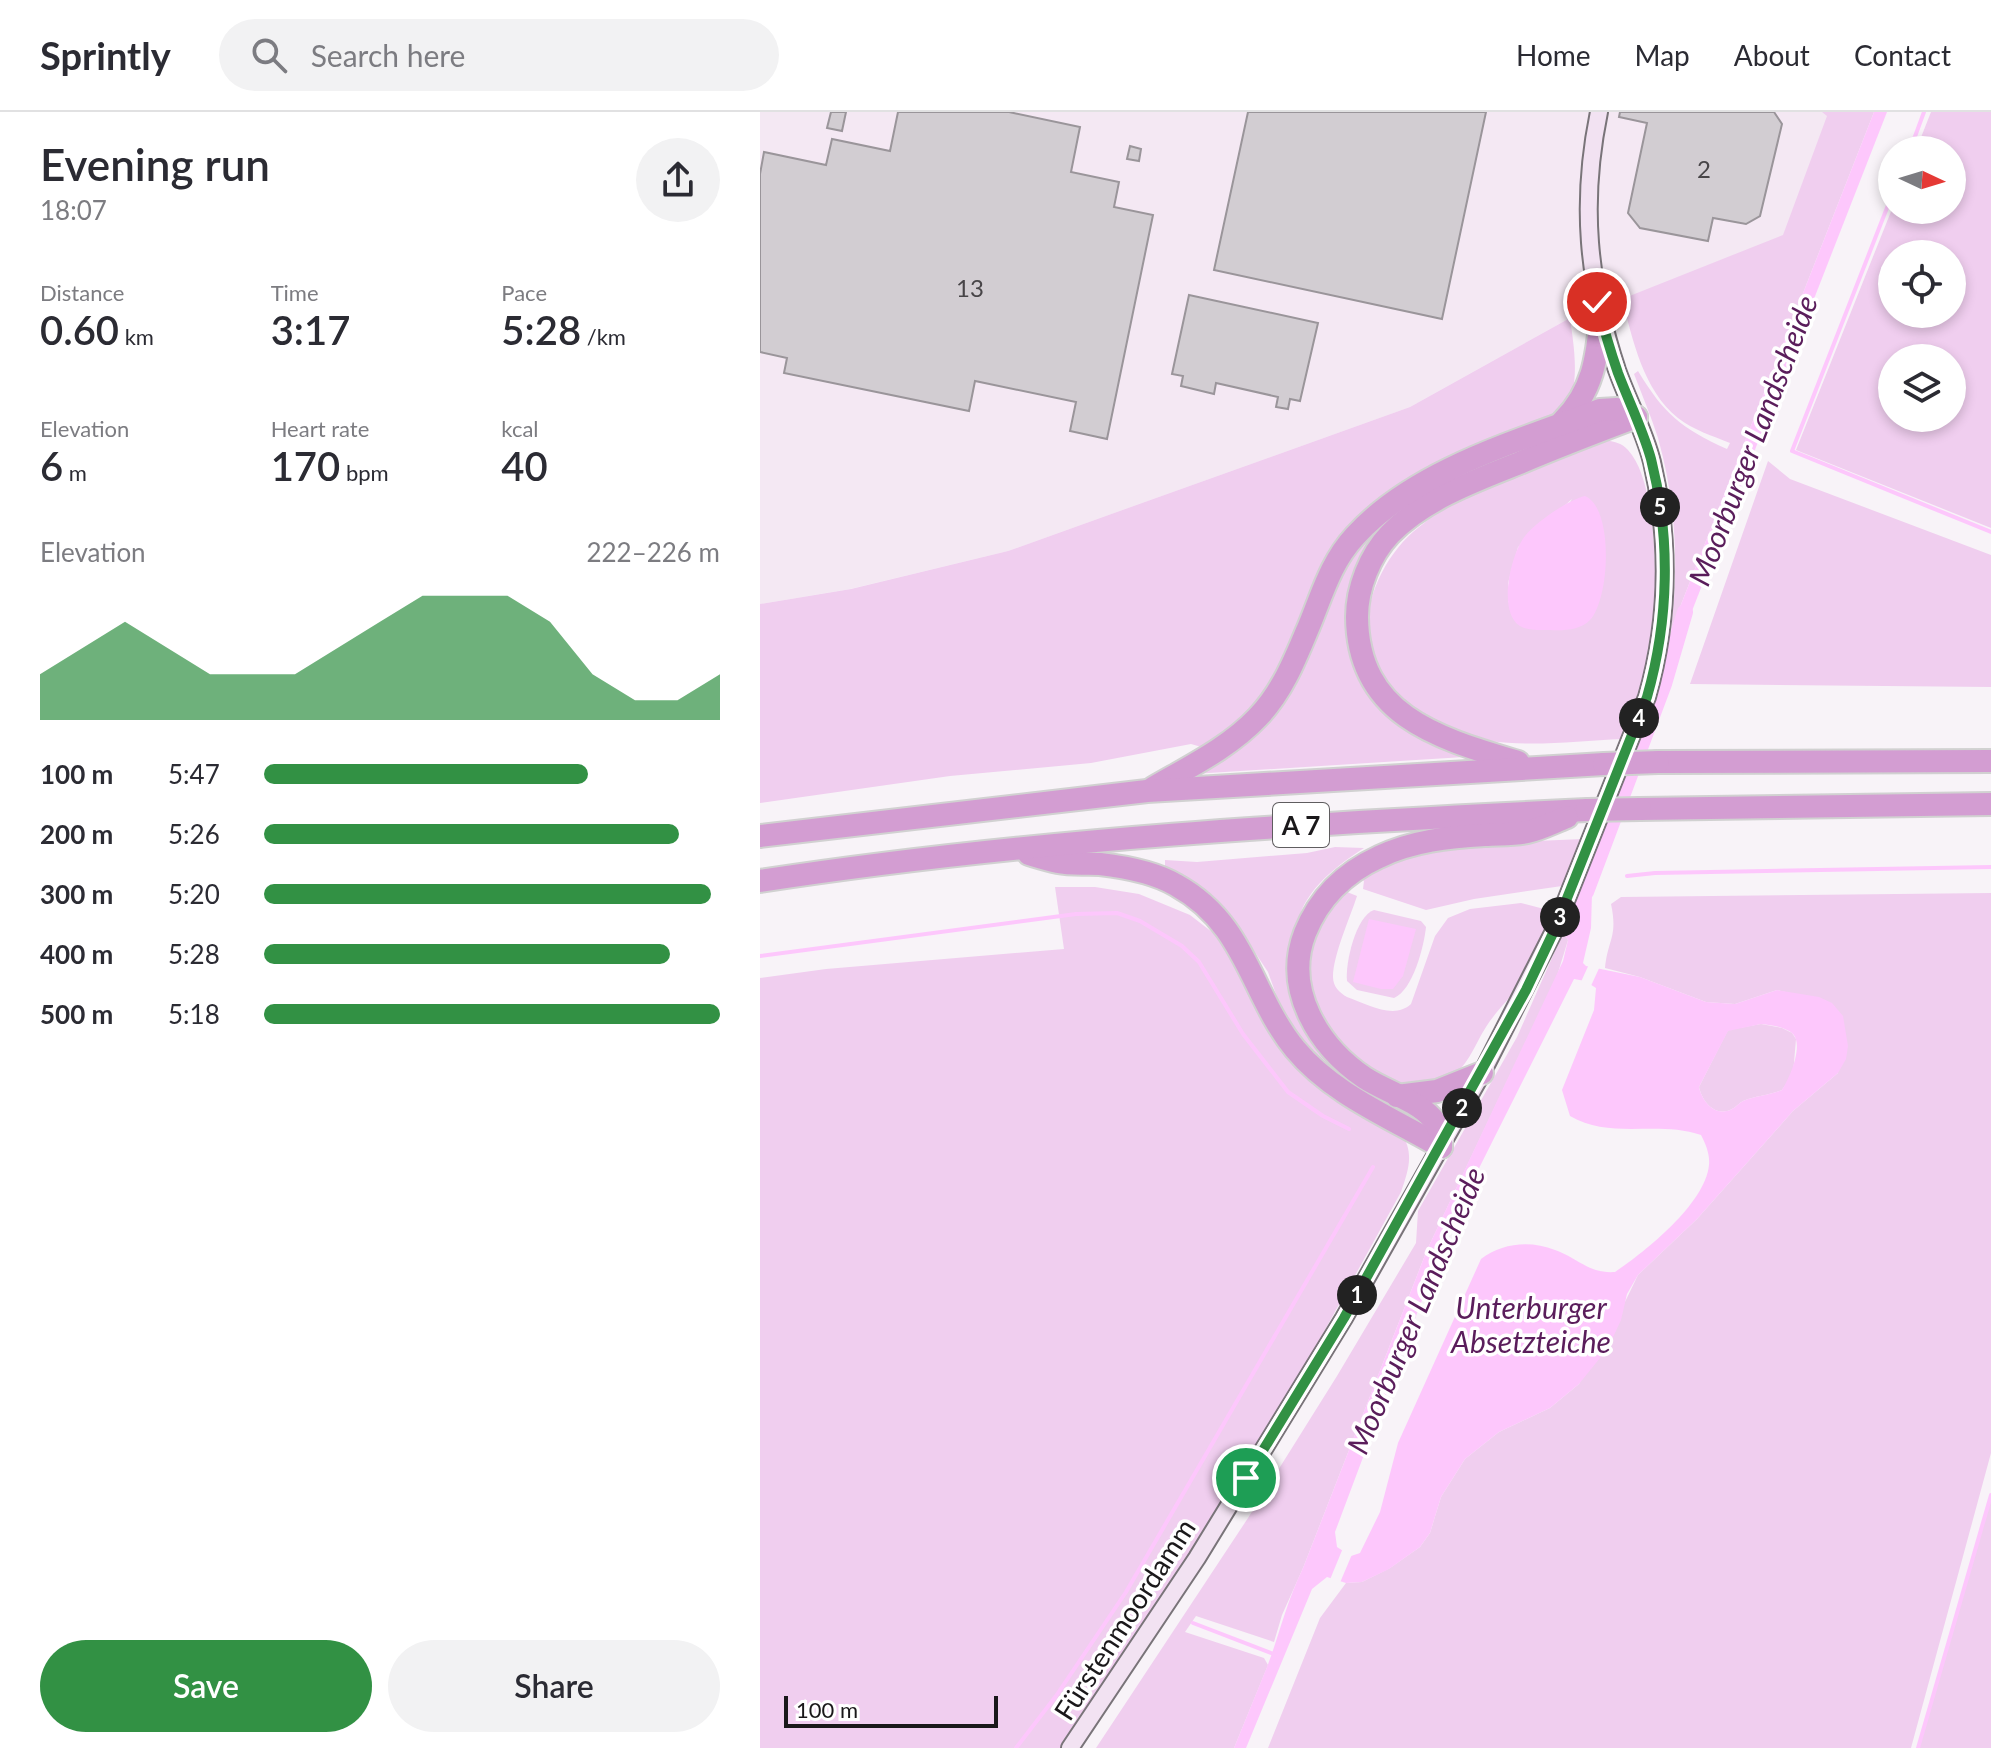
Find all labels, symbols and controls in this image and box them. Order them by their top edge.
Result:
search box [219,19,779,91]
text: Sprintly [40,32,171,78]
icon: search [247,33,291,77]
text: Search here [311,37,465,73]
text: Home [1516,38,1591,72]
text: Map [1635,38,1690,72]
text: About [1734,38,1810,72]
text: Contact [1854,38,1951,72]
north arrow [1878,136,1966,224]
map controls [1878,136,1966,432]
text: Evening run [40,138,270,190]
button: share [636,138,720,222]
house number: 2 [1697,154,1711,183]
text: 18:07 [40,194,107,226]
button: locate [1878,240,1966,328]
pin [1563,268,1631,336]
house number: 13 [956,273,984,302]
text: Distance [40,279,124,306]
text: Time [271,279,319,306]
text: Pace [501,279,547,306]
icon: check [1575,280,1619,324]
water label: Moorburger Landscheide [1680,290,1824,590]
text: 0.60 [40,306,119,354]
text: 3:17 [271,306,350,354]
text: 5:28 [501,306,581,354]
text: km [119,323,154,350]
text: /km [581,323,626,350]
button: layers [1878,344,1966,432]
text: Elevation [40,415,129,442]
text: Heart rate [271,415,369,442]
text: kcal [501,415,539,442]
text: 6 [40,442,63,490]
text: 170 [271,442,340,490]
text: 40 [501,442,548,490]
text: m [63,459,87,486]
text: bpm [340,459,389,486]
pin: 5 [1640,487,1680,527]
text: 5 [1654,493,1666,520]
text: Elevation [40,536,146,568]
text: 222–226 m [586,536,720,568]
pin: 4 [1619,698,1659,738]
text: 4 [1633,704,1645,731]
text: 100 m [40,758,113,790]
text: 5:47 [168,758,220,790]
road number: A 7 [1273,803,1329,847]
text: 200 m [40,818,113,850]
text: 5:26 [168,818,220,850]
text: 300 m [40,878,113,910]
text: 5:20 [168,878,220,910]
pin: 3 [1540,897,1580,937]
text: 3 [1554,903,1566,930]
text: 400 m [40,938,113,970]
text: 5:28 [168,938,220,970]
text: 500 m [40,998,113,1030]
text: 5:18 [168,998,220,1030]
pin: 2 [1442,1088,1482,1128]
text: 2 [1456,1094,1468,1121]
water label: Moorburger Landscheide [1338,1161,1492,1459]
pin: 1 [1337,1275,1377,1315]
text: 1 [1351,1281,1363,1308]
water label: Unterburger Absetzteiche [1450,1289,1611,1359]
pin [1212,1444,1280,1512]
icon: arrive [1224,1456,1268,1500]
street label: Fürstenmoordamm [1046,1512,1202,1726]
button: Save [40,1640,372,1732]
button: Share [388,1640,720,1732]
scale bar [784,1692,998,1728]
text: 100 m [796,1696,858,1723]

